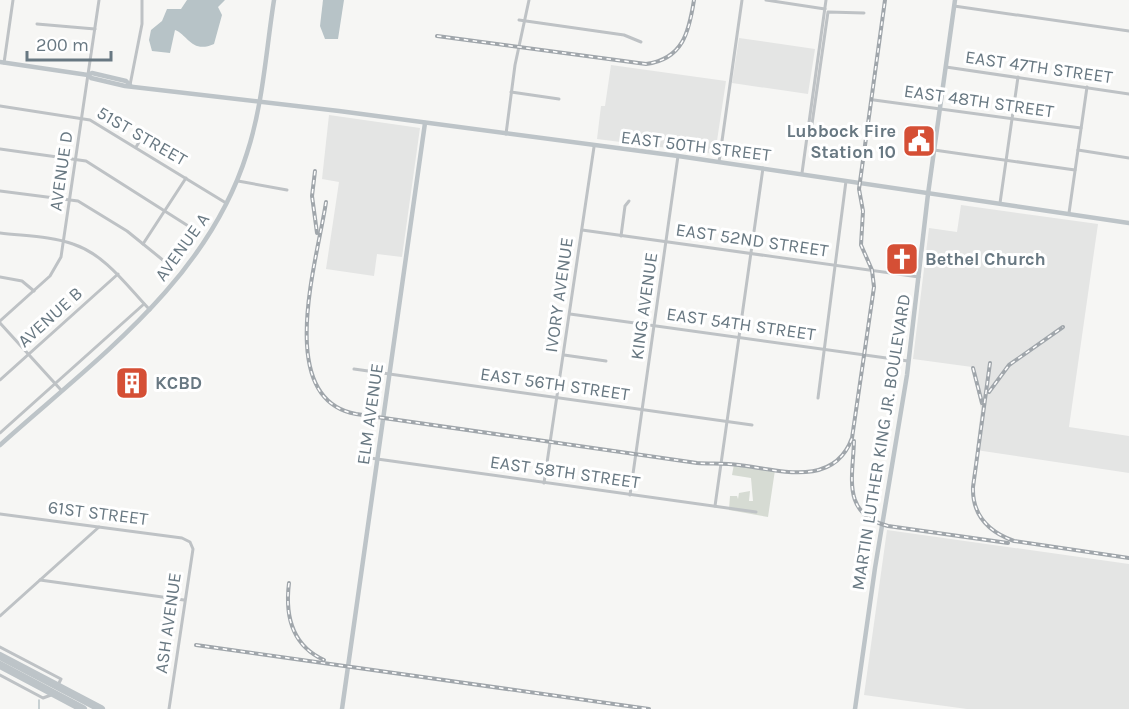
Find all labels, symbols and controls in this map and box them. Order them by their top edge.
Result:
scale bar [27,24,111,62]
text: 200 m [36,34,89,56]
street label: EAST 47TH STREET [964,46,1114,88]
street label: EAST 48TH STREET [903,80,1055,122]
street label: 51ST STREET [93,101,191,171]
place label: Lubbock Fire Station 10 [786,120,896,163]
public building icon: Lubbock Fire Station 10 [901,123,937,159]
street label: EAST 50TH STREET [620,126,772,166]
street label: AVENUE D [45,130,77,212]
street label: AVENUE A [150,209,214,285]
street label: EAST 52ND STREET [674,218,830,262]
street label: IVORY AVENUE [540,236,578,354]
church icon: Bethel Church [884,241,920,277]
place label: Bethel Church [925,248,1046,270]
street label: KING AVENUE [626,251,662,361]
street label: AVENUE B [13,282,87,352]
street label: MARTIN LUTHER KING JR. BOULEVARD [847,292,915,592]
street label: EAST 54TH STREET [665,303,817,345]
street label: ELM AVENUE [352,362,388,466]
street label: EAST 56TH STREET [479,363,631,405]
building icon: KCBD [114,365,150,401]
place label: KCBD [155,372,202,394]
street label: EAST 58TH STREET [489,451,641,493]
street label: 61ST STREET [47,496,149,530]
street label: ASH AVENUE [150,571,186,675]

